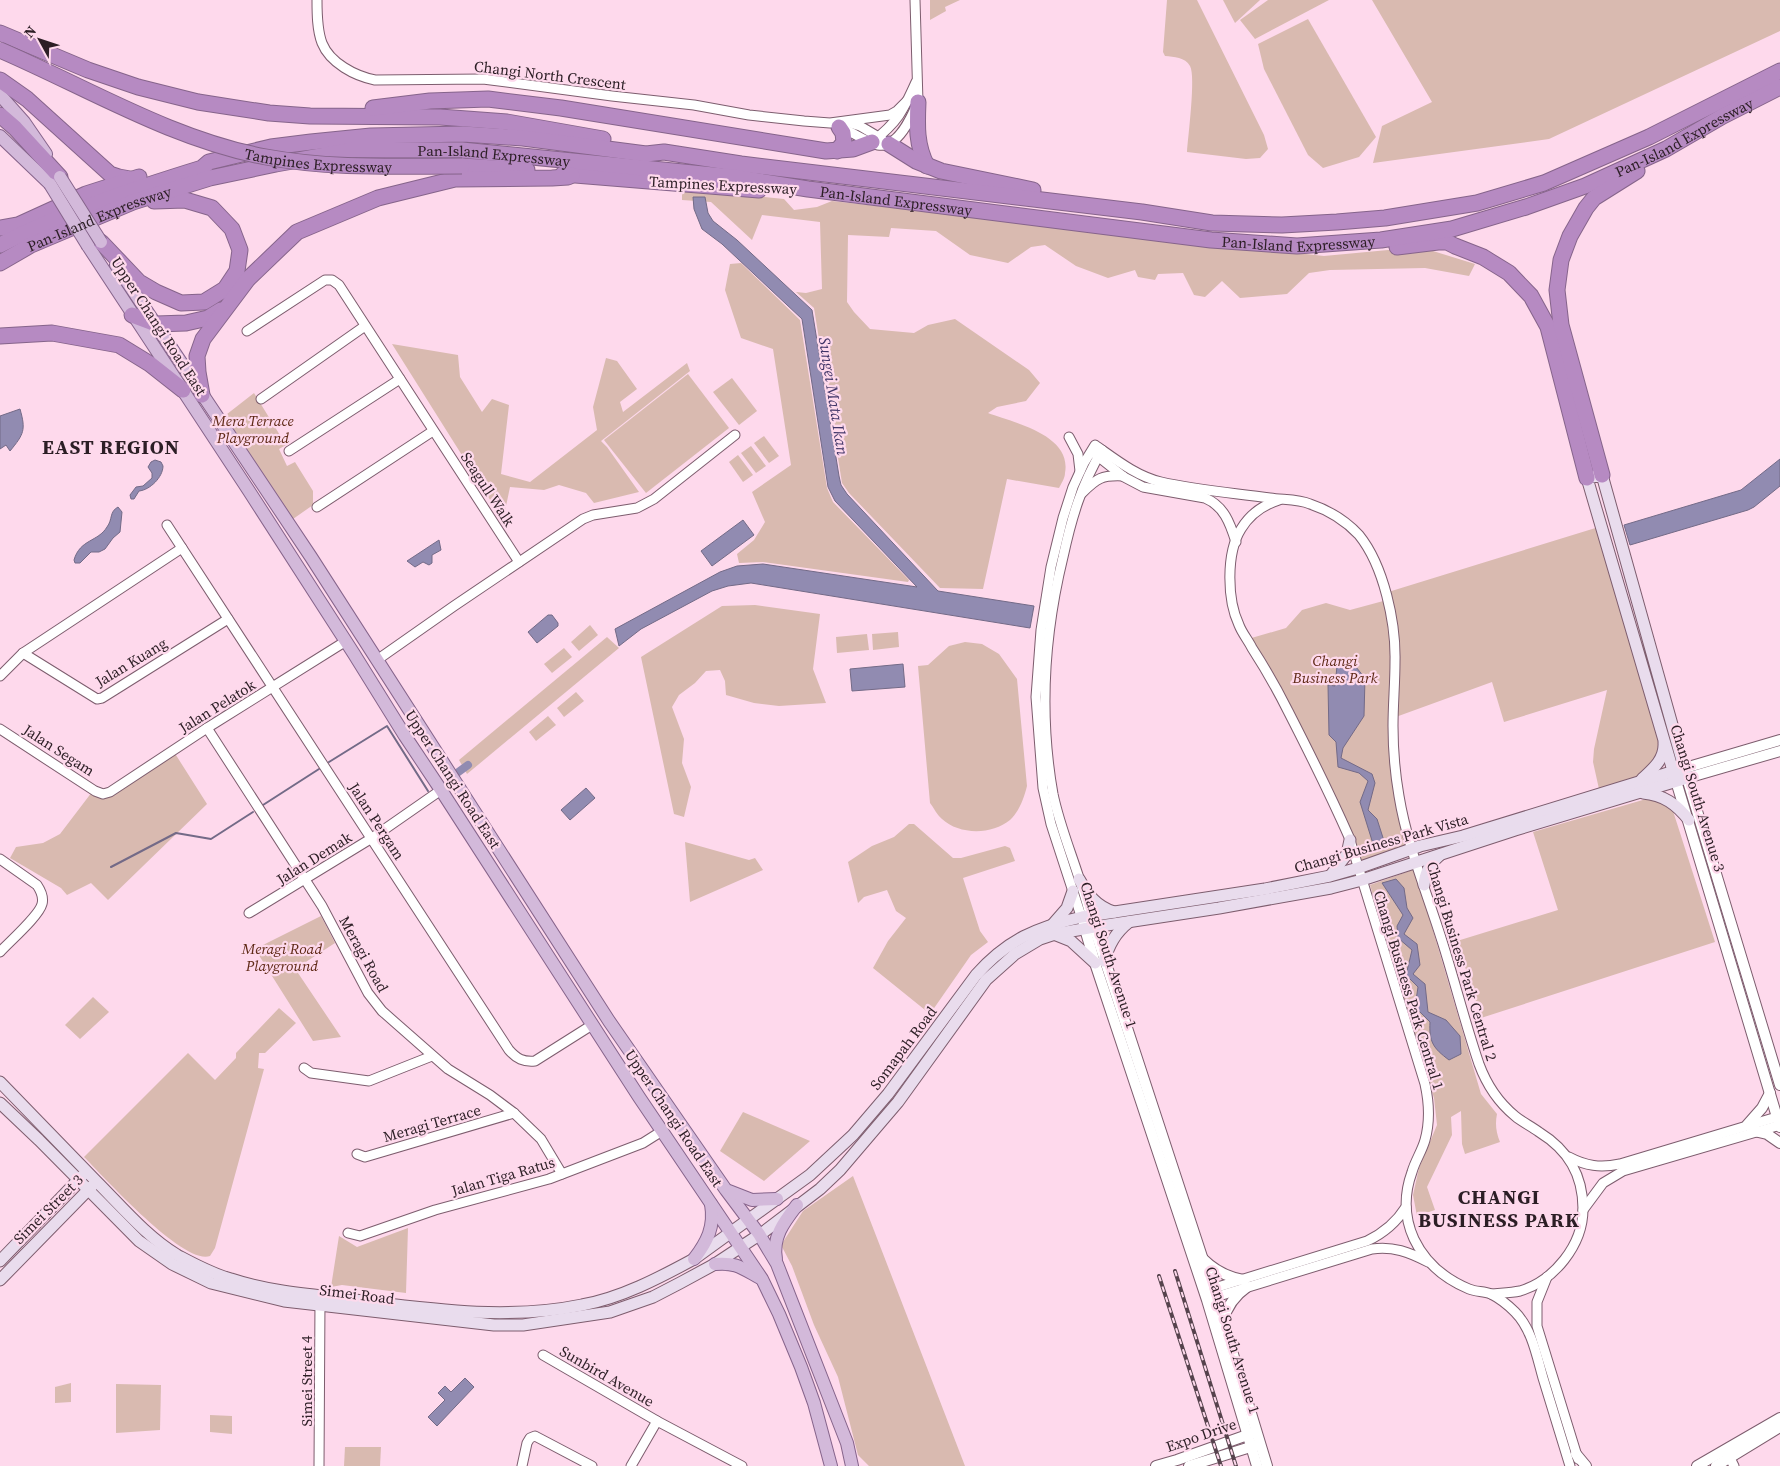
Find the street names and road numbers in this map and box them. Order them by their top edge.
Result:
street label: Changi North Crescent [473,55,627,95]
street label: Pan-Island Expressway [1611,92,1757,182]
street label: Pan-Island Expressway [417,140,572,171]
street label: Tampines Expressway [243,142,392,177]
street label: Tampines Expressway [649,171,798,199]
street label: Pan-Island Expressway [24,180,174,256]
street label: Pan-Island Expressway [819,180,974,220]
street label: Pan-Island Expressway [1221,230,1376,257]
street label: Upper Changi Road East [106,253,212,400]
street label: Seagull Walk [456,448,520,531]
street label: Jalan Kuang [90,632,171,692]
street label: Jalan Pelatok [174,674,260,738]
street label: Upper Changi Road East [400,706,506,853]
street label: Jalan Segam [18,719,99,781]
street label: Changi South Avenue 3 [1666,722,1730,874]
street label: Jalan Pergam [344,777,410,864]
street label: Changi Business Park Vista [1292,808,1471,878]
street label: Jalan Demak [272,826,356,890]
street label: Changi Business Park Central 2 [1422,859,1502,1063]
street label: Changi South Avenue 1 [1075,879,1143,1031]
street label: Changi Business Park Central 1 [1369,888,1449,1092]
street label: Meragi Road [334,912,394,996]
street label: Somapah Road [865,1001,942,1094]
street label: Upper Changi Road East [620,1045,728,1191]
street label: Meragi Terrace [381,1099,484,1147]
street label: Jalan Tiga Ratus [448,1151,557,1201]
street label: Simei Street 3 [8,1169,88,1249]
street label: Changi South Avenue 1 [1201,1264,1265,1416]
street label: Simei Road [318,1279,396,1309]
street label: Simei Street 4 [296,1335,317,1427]
street label: Sunbird Avenue [556,1340,658,1412]
street label: Expo Drive [1163,1413,1239,1457]

